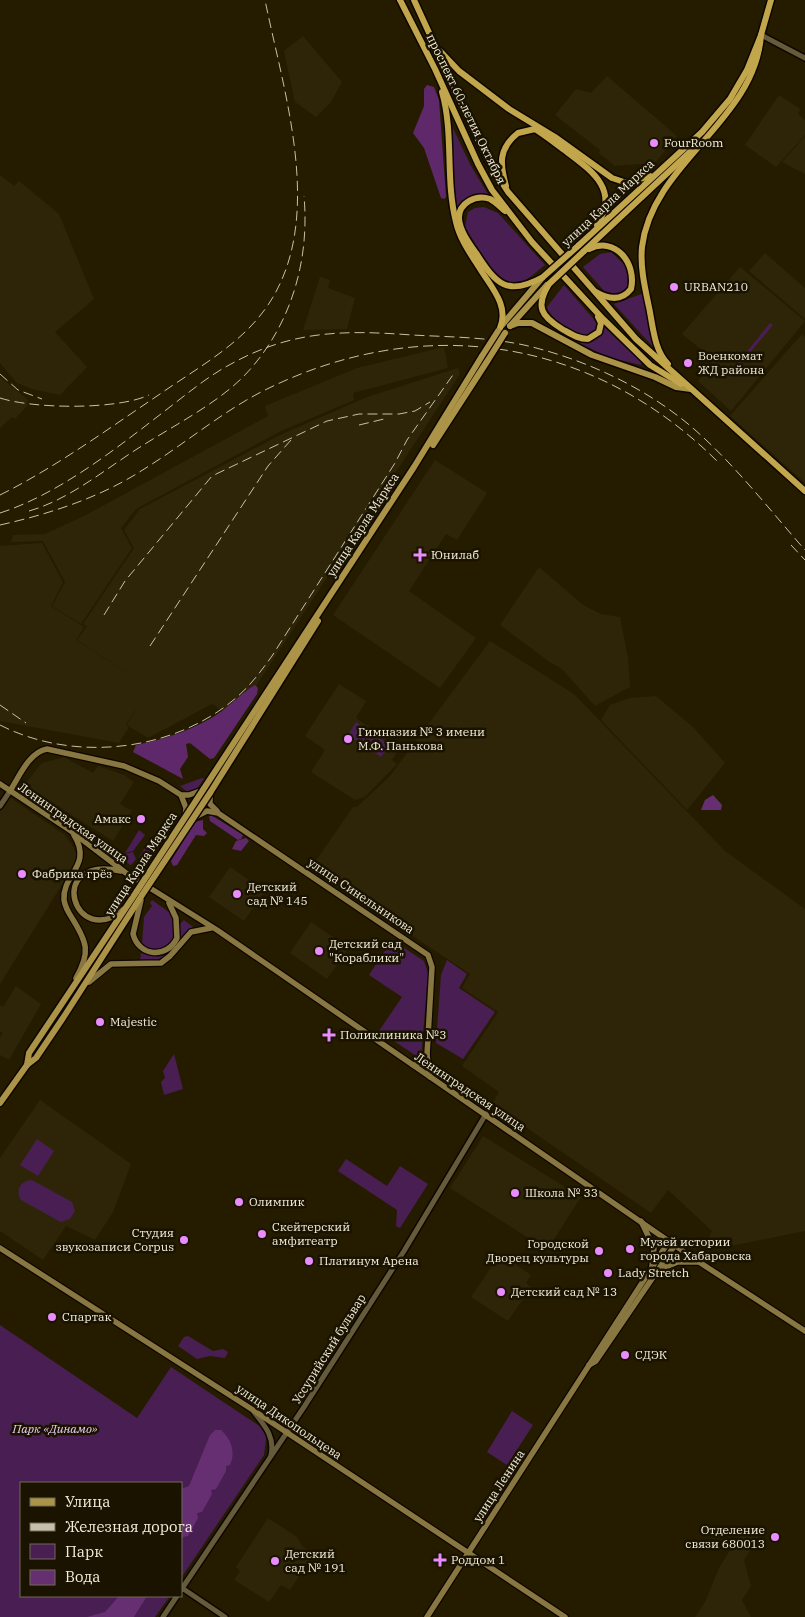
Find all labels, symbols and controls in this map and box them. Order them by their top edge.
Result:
street label: проспект 60-летия Октября [424,31,509,186]
place label: FourRoom [664,135,724,150]
marker: FourRoom [648,137,660,149]
street label: улица Карла Маркса [558,156,657,249]
place label: URBAN210 [684,279,748,294]
marker: URBAN210 [668,281,680,293]
place label: Военкомат ЖД района [698,348,765,377]
marker: Военкомат ЖД района [682,357,694,369]
street label: улица Карла Маркса [323,470,402,579]
place label: Юнилаб [431,547,479,562]
marker: Юнилаб [413,548,427,562]
place label: Гимназия № 3 имени М.Ф. Панькова [358,724,485,753]
marker: Гимназия № 3 имени М.Ф. Панькова [342,733,354,745]
street label: Ленинградская улица [16,779,131,866]
street label: улица Карла Маркса [101,809,180,918]
place label: Амакс [94,811,131,826]
marker: Амакс [135,813,147,825]
street label: улица Синельникова [305,854,418,937]
place label: Фабрика грёз [32,866,112,881]
marker: Фабрика грёз [16,868,28,880]
place label: Детский сад № 145 [247,879,308,908]
marker: Детский сад № 145 [231,888,243,900]
place label: Детский сад "Кораблики" [329,936,404,965]
marker: Детский сад "Кораблики" [313,945,325,957]
place label: Majestic [110,1014,157,1029]
marker: Majestic [94,1016,106,1028]
place label: Поликлиника №3 [340,1027,446,1042]
marker: Поликлиника №3 [322,1028,336,1042]
street label: Ленинградская улица [412,1049,529,1135]
place label: Школа № 33 [525,1185,598,1200]
marker: Школа № 33 [509,1187,521,1199]
place label: Олимпик [249,1194,305,1209]
marker: Олимпик [233,1196,245,1208]
place label: Скейтерский амфитеатр [272,1219,350,1248]
place label: Студия звукозаписи Corpus [56,1225,174,1254]
marker: Скейтерский амфитеатр [256,1228,268,1240]
marker: Студия звукозаписи Corpus [178,1234,190,1246]
place label: Музей истории города Хабаровска [640,1234,752,1263]
place label: Городской Дворец культуры [486,1236,589,1265]
marker: Музей истории города Хабаровска [624,1243,636,1255]
marker: Городской Дворец культуры [593,1245,605,1257]
place label: Платинум Арена [319,1253,419,1268]
marker: Платинум Арена [303,1255,315,1267]
place label: Lady Stretch [618,1265,690,1280]
marker: Lady Stretch [602,1267,614,1279]
place label: Детский сад № 13 [511,1284,617,1299]
marker: Детский сад № 13 [495,1286,507,1298]
street label: Уссурийский бульвар [288,1291,369,1407]
place label: Спартак [62,1309,111,1324]
marker: Спартак [46,1311,58,1323]
place label: СДЭК [635,1347,668,1362]
marker: СДЭК [619,1349,631,1361]
street label: улица Дикопольцева [234,1381,345,1463]
park label: Парк «Динамо» [12,1421,98,1436]
street label: улица Ленина [470,1446,528,1525]
legend [20,1482,182,1597]
text: Улица [65,1492,110,1511]
text: Железная дорога [65,1517,193,1536]
place label: Отделение связи 680013 [685,1522,765,1551]
marker: Отделение связи 680013 [769,1531,781,1543]
text: Парк [65,1542,103,1561]
place label: Детский сад № 191 [285,1546,346,1575]
place label: Роддом 1 [451,1552,505,1567]
marker: Роддом 1 [433,1553,447,1567]
marker: Детский сад № 191 [269,1555,281,1567]
text: Вода [65,1567,101,1586]

